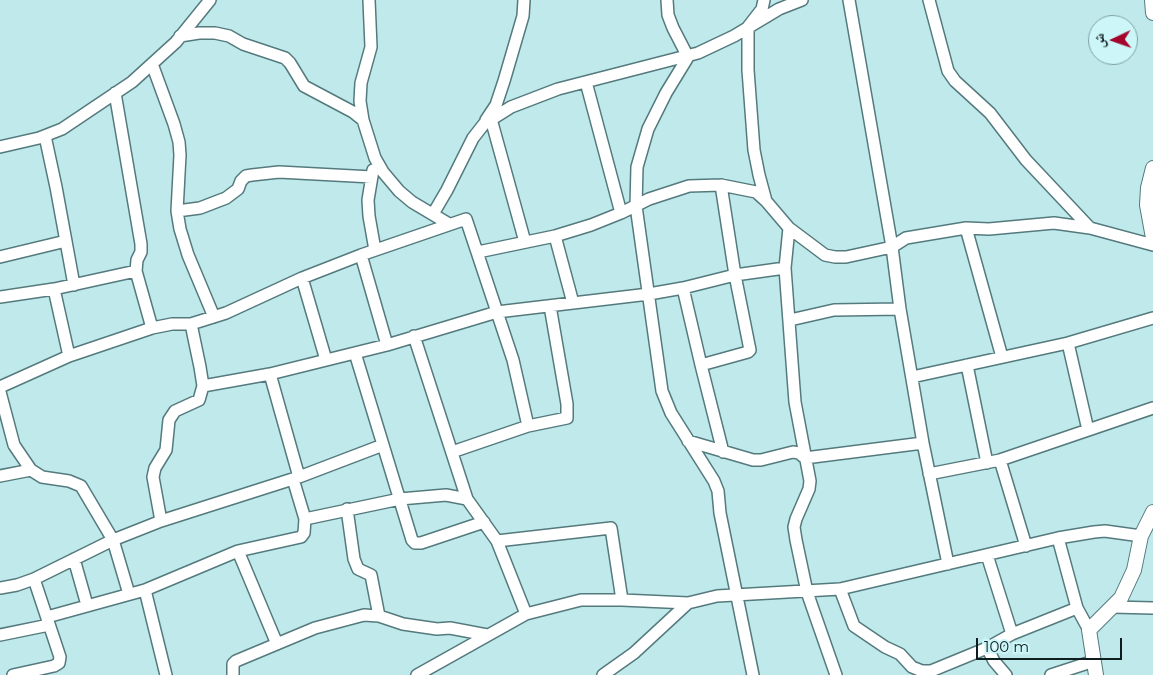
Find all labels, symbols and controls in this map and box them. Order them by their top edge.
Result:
north arrow [1088,15,1138,65]
text: ش [1090,33,1108,49]
scale bar [978,628,1124,660]
text: 100 m [984,637,1029,656]

